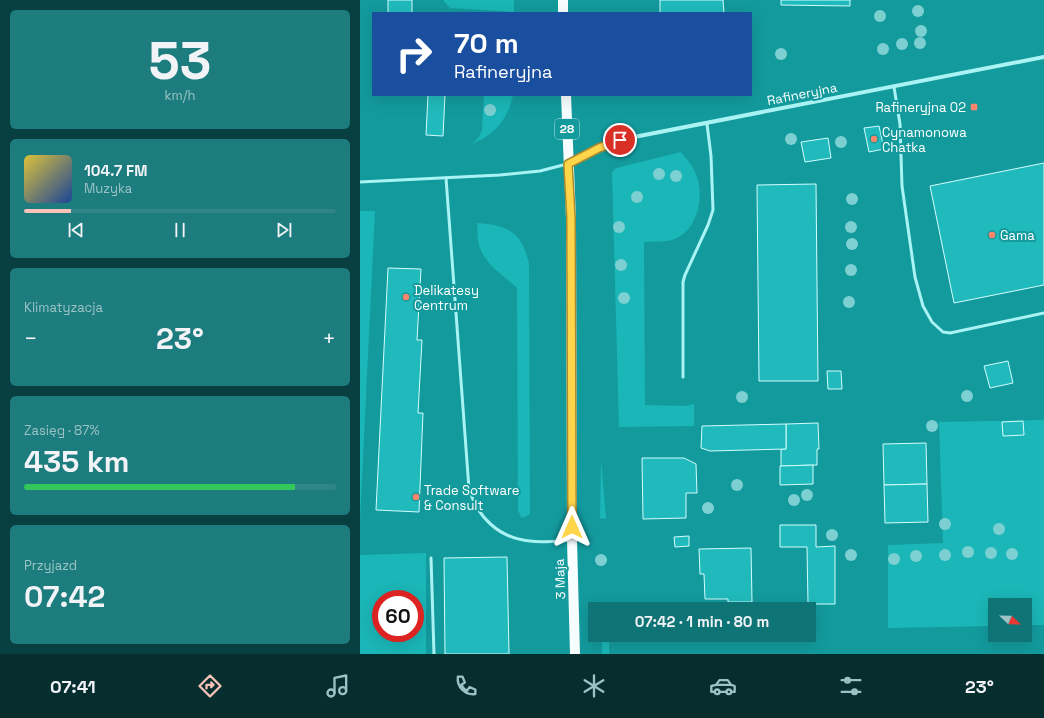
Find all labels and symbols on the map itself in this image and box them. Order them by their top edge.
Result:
street label: Rafineryjna [765,79,839,109]
place label: Rafineryjna 02 [875,99,966,116]
marker: Rafineryjna 02 [969,102,979,112]
road number: 28 [555,119,579,139]
pin [603,123,637,157]
place label: Cynamonowa Chatka [882,124,967,156]
marker: Cynamonowa Chatka [869,134,879,144]
place label: Gama [1000,227,1035,244]
marker: Gama [987,230,997,240]
place label: Delikatesy Centrum [414,282,479,314]
marker: Delikatesy Centrum [401,292,411,302]
place label: Trade Software & Consult [424,482,519,514]
marker: Trade Software & Consult [411,492,421,502]
position arrow [551,506,593,548]
street label: 3 Maja [551,558,569,600]
speed limit sign: 60 [372,590,424,642]
north arrow [988,598,1032,642]

